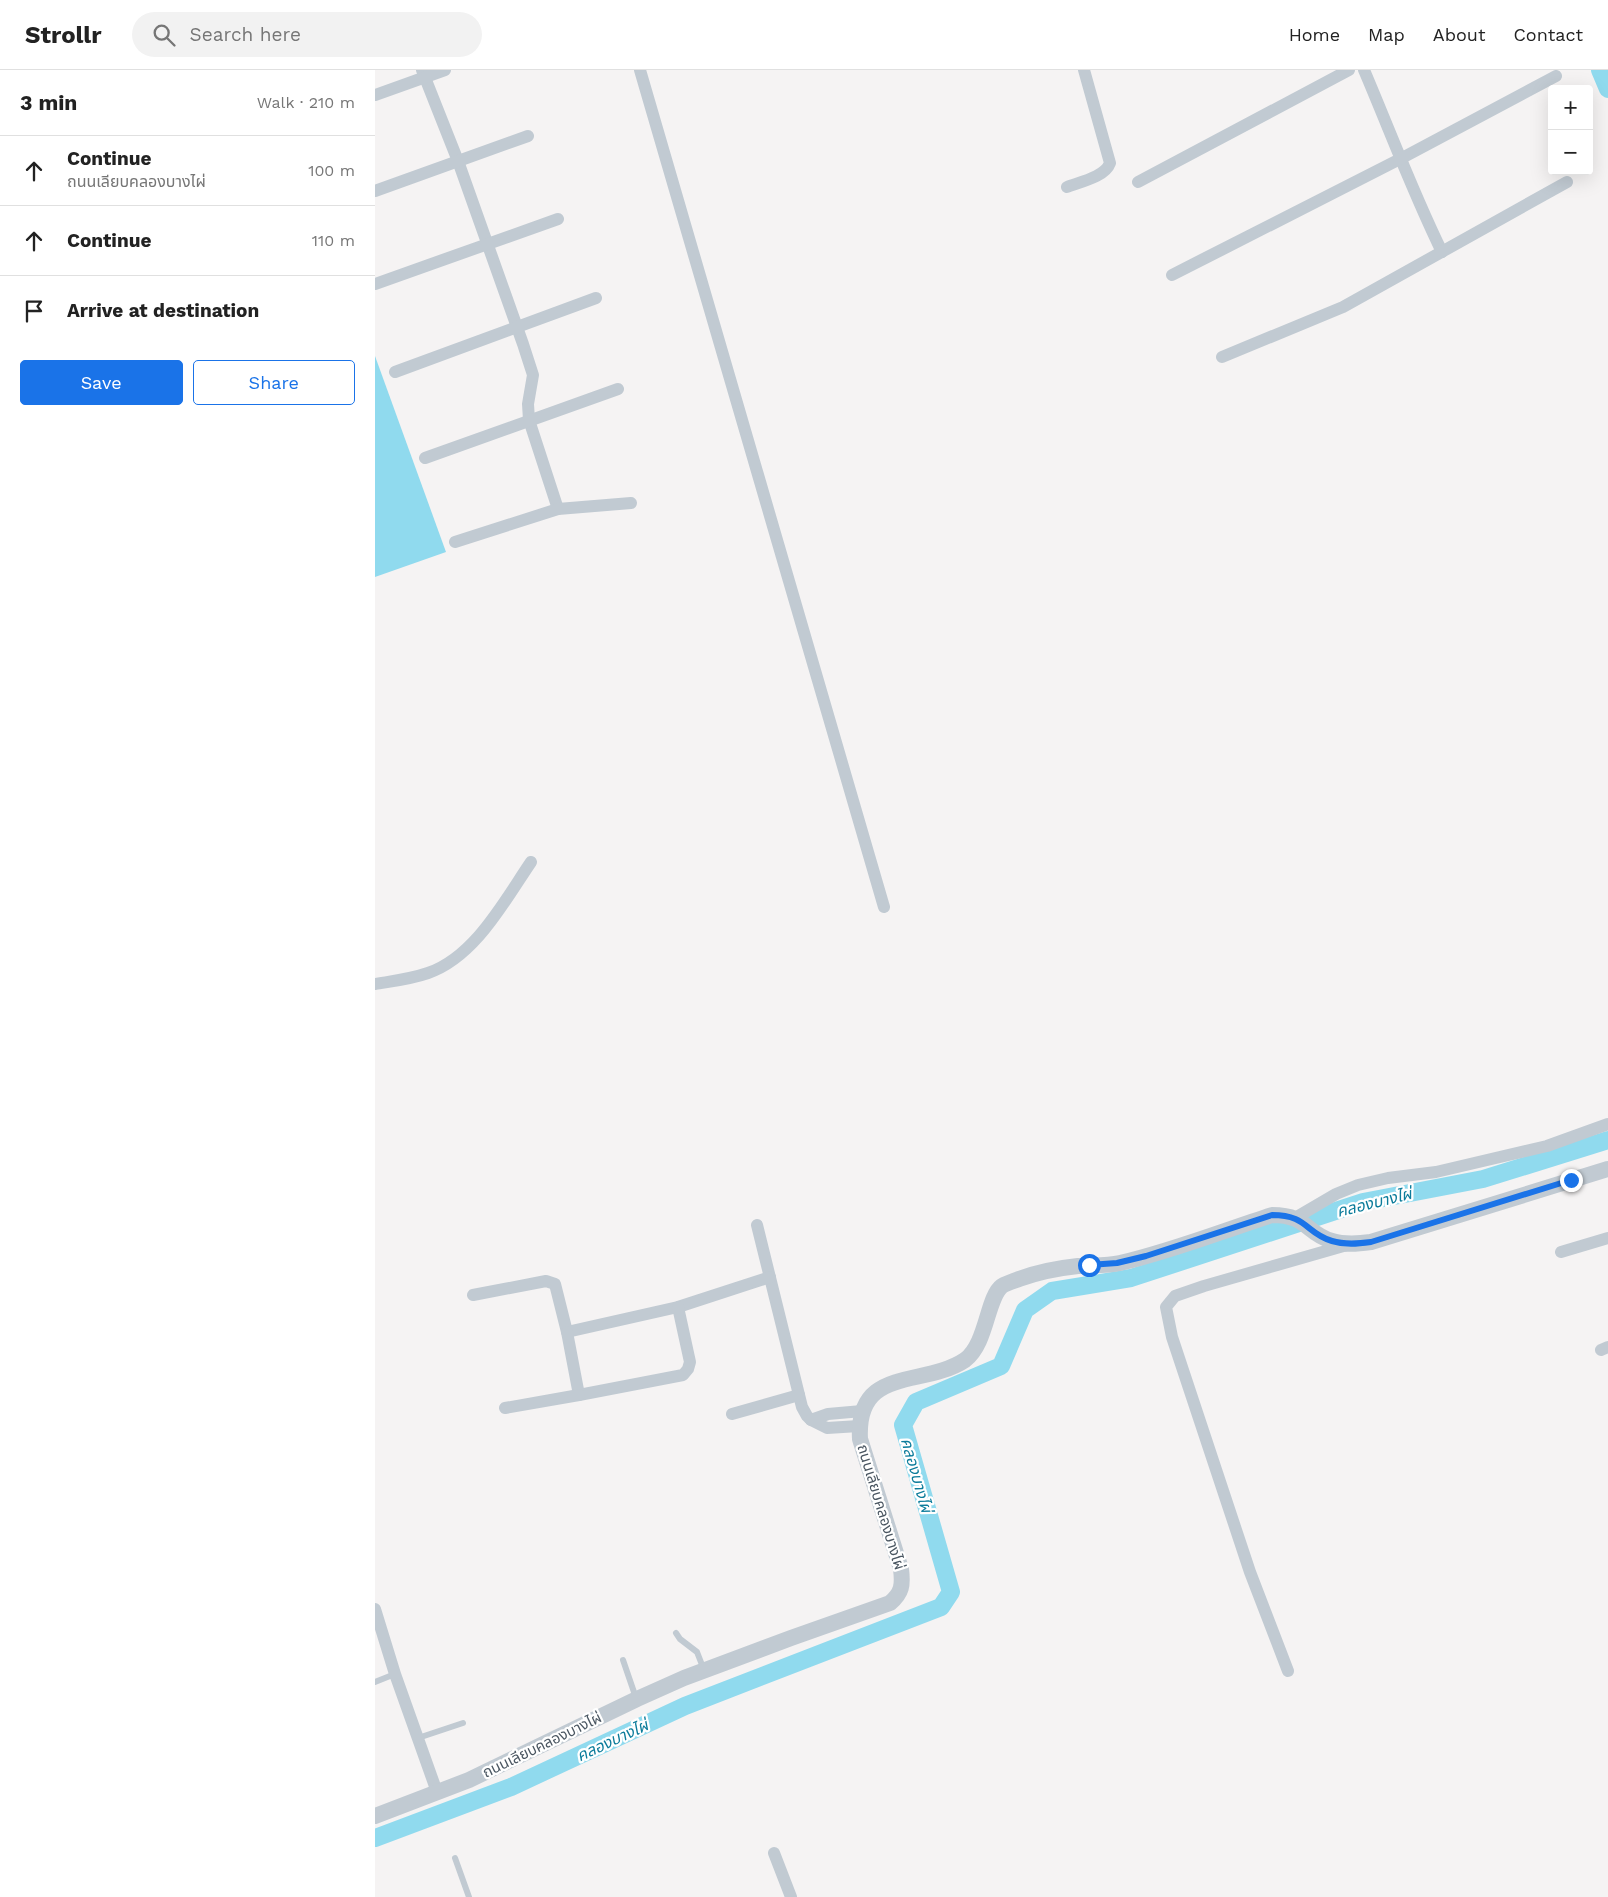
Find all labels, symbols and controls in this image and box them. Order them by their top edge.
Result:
search box [132,12,482,57]
text: Strollr [25,21,102,49]
icon: search [150,21,178,49]
text: Search here [190,23,301,46]
text: Home [1289,24,1340,45]
text: Map [1368,24,1405,45]
text: About [1433,24,1485,45]
text: Contact [1513,24,1583,45]
map controls [1548,85,1593,175]
button: + [1548,85,1593,130]
text: 3 min [20,90,77,115]
text: Walk · 210 m [257,93,355,112]
button: − [1548,130,1593,175]
text: Continue [67,147,151,170]
icon: ahead [20,157,48,185]
text: 100 m [308,161,355,180]
text: ถนนเลียบคลองบางไผ่ [67,172,206,191]
icon: ahead [20,227,48,255]
text: Continue [67,229,151,252]
text: 110 m [312,231,355,250]
icon: arrive [20,297,48,325]
text: Arrive at destination [67,299,259,322]
button: Save [20,360,183,405]
button: Share [193,360,355,405]
route end [1560,1169,1583,1192]
water label: คลองบางไผ่ [1335,1184,1416,1221]
route start [1078,1254,1101,1277]
water label: คลองบางไผ่ [897,1436,937,1517]
street label: ถนนเลียบคลองบางไผ่ [853,1442,909,1572]
street label: ถนนเลียบคลองบางไผ่ [480,1708,604,1782]
water label: คลองบางไผ่ [573,1715,653,1765]

